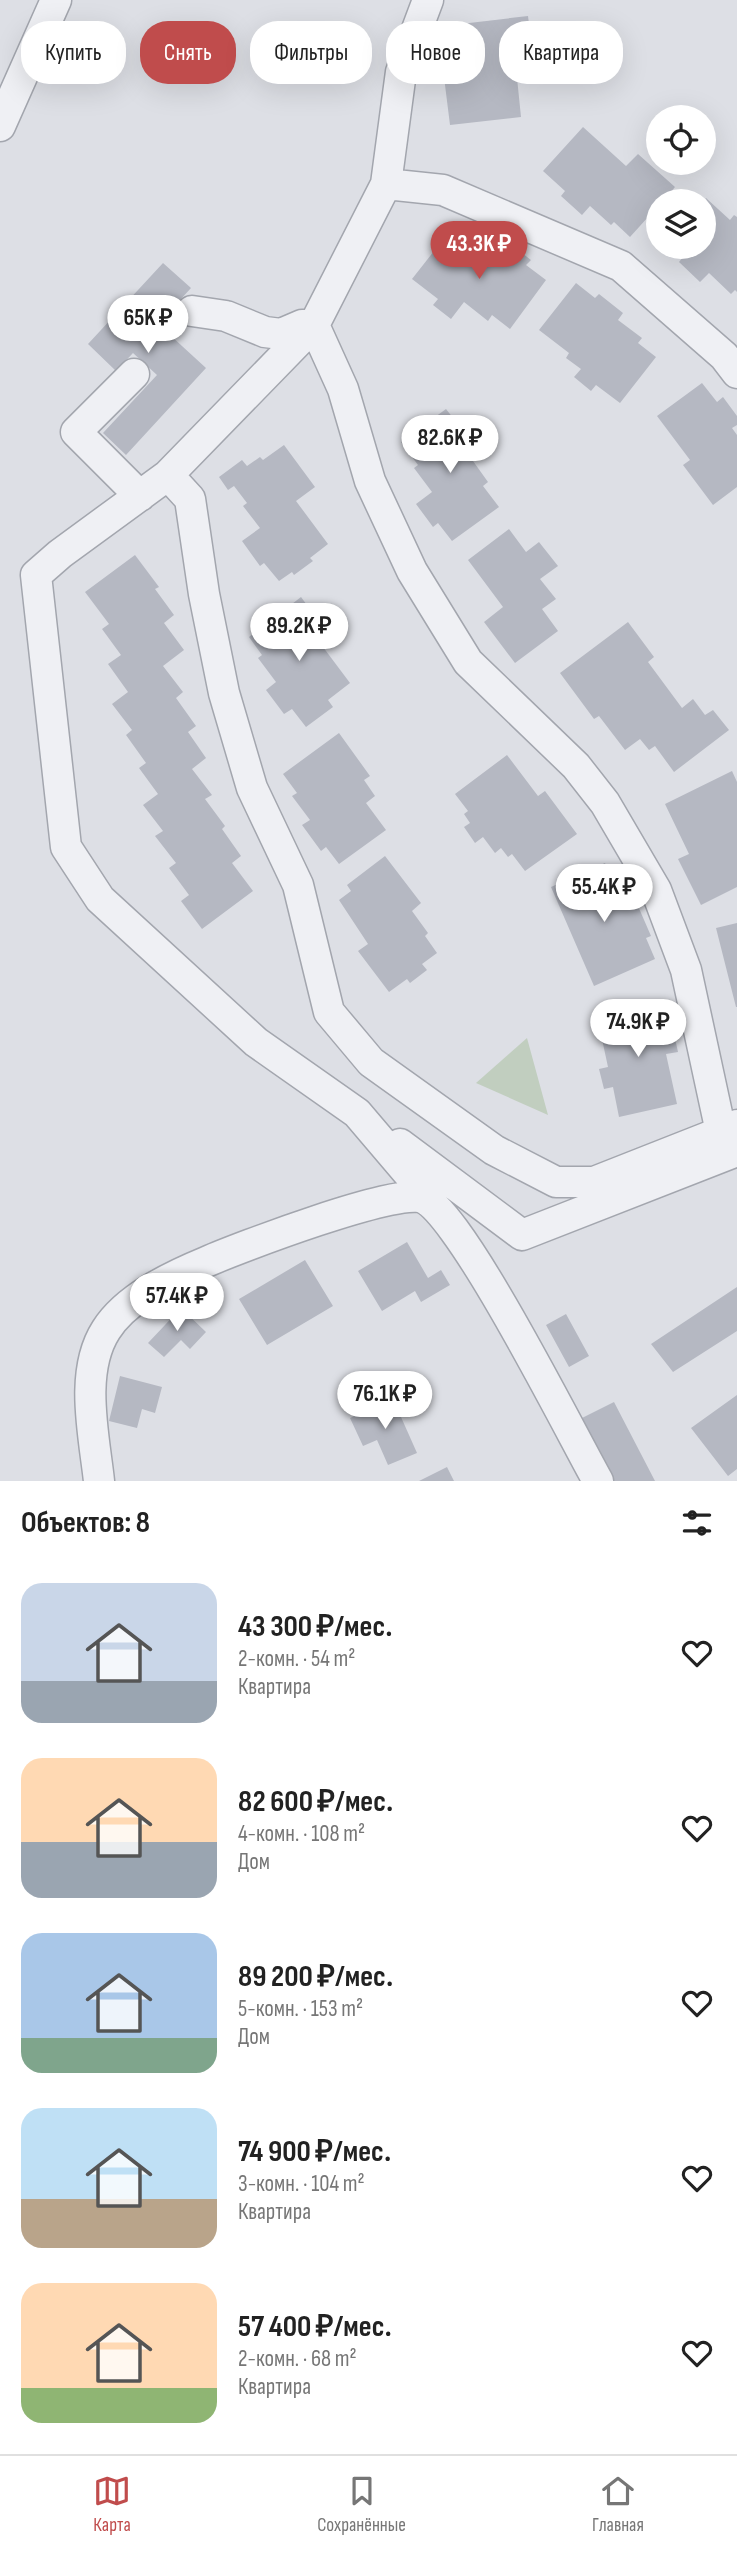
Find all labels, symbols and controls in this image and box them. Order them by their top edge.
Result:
chip: Купить [21,21,126,84]
chip: Снять [140,21,236,84]
chip: Фильтры [250,21,372,84]
chip: Новое [386,21,485,84]
chip: Квартира [499,21,623,84]
map controls [646,105,716,259]
button: locate [646,105,716,175]
button: layers [646,189,716,259]
pin: 43.3K ₽ [414,222,544,281]
text: 43.3K ₽ [447,230,511,258]
pin: 65K ₽ [99,296,197,355]
text: 65K ₽ [123,304,173,332]
pin: 82.6K ₽ [385,416,515,475]
text: 82.6K ₽ [417,424,483,452]
pin: 89.2K ₽ [234,604,364,663]
text: 89.2K ₽ [266,612,332,640]
pin: 55.4K ₽ [539,864,669,924]
text: 55.4K ₽ [572,873,636,901]
pin: 74.9K ₽ [573,1000,703,1059]
text: 74.9K ₽ [606,1008,670,1036]
pin: 57.4K ₽ [112,1274,242,1333]
text: 57.4K ₽ [146,1282,208,1310]
pin: 76.1K ₽ [320,1372,450,1431]
text: 76.1K ₽ [353,1380,417,1408]
icon: filters [678,1504,716,1542]
text: Объектов: 8 [21,1505,150,1541]
text: 43 300 ₽/мес. [238,1609,392,1645]
icon: home [77,1611,161,1695]
icon: heart [678,1634,716,1672]
text: 2-комн. · 54 m² [238,1645,355,1673]
text: Квартира [238,1673,311,1701]
text: 82 600 ₽/мес. [238,1784,393,1820]
icon: home [77,1786,161,1870]
icon: heart [678,1809,716,1847]
text: 4-комн. · 108 m² [238,1820,365,1848]
text: Дом [238,1848,270,1876]
text: 89 200 ₽/мес. [238,1959,393,1995]
icon: home [77,1961,161,2045]
icon: heart [678,1984,716,2022]
text: 5-комн. · 153 m² [238,1995,363,2023]
text: Дом [238,2023,270,2051]
text: 74 900 ₽/мес. [238,2134,391,2170]
icon: home [77,2136,161,2220]
icon: heart [678,2159,716,2197]
text: 3-комн. · 104 m² [238,2170,365,2198]
text: Квартира [238,2198,311,2226]
text: 57 400 ₽/мес. [238,2309,392,2345]
icon: home [77,2311,161,2395]
icon: heart [678,2334,716,2372]
text: 2-комн. · 68 m² [238,2345,357,2373]
text: Квартира [238,2373,311,2401]
tab: Карта [93,2472,131,2537]
tab: Сохранённые [317,2472,406,2537]
tab: Главная [592,2472,644,2537]

